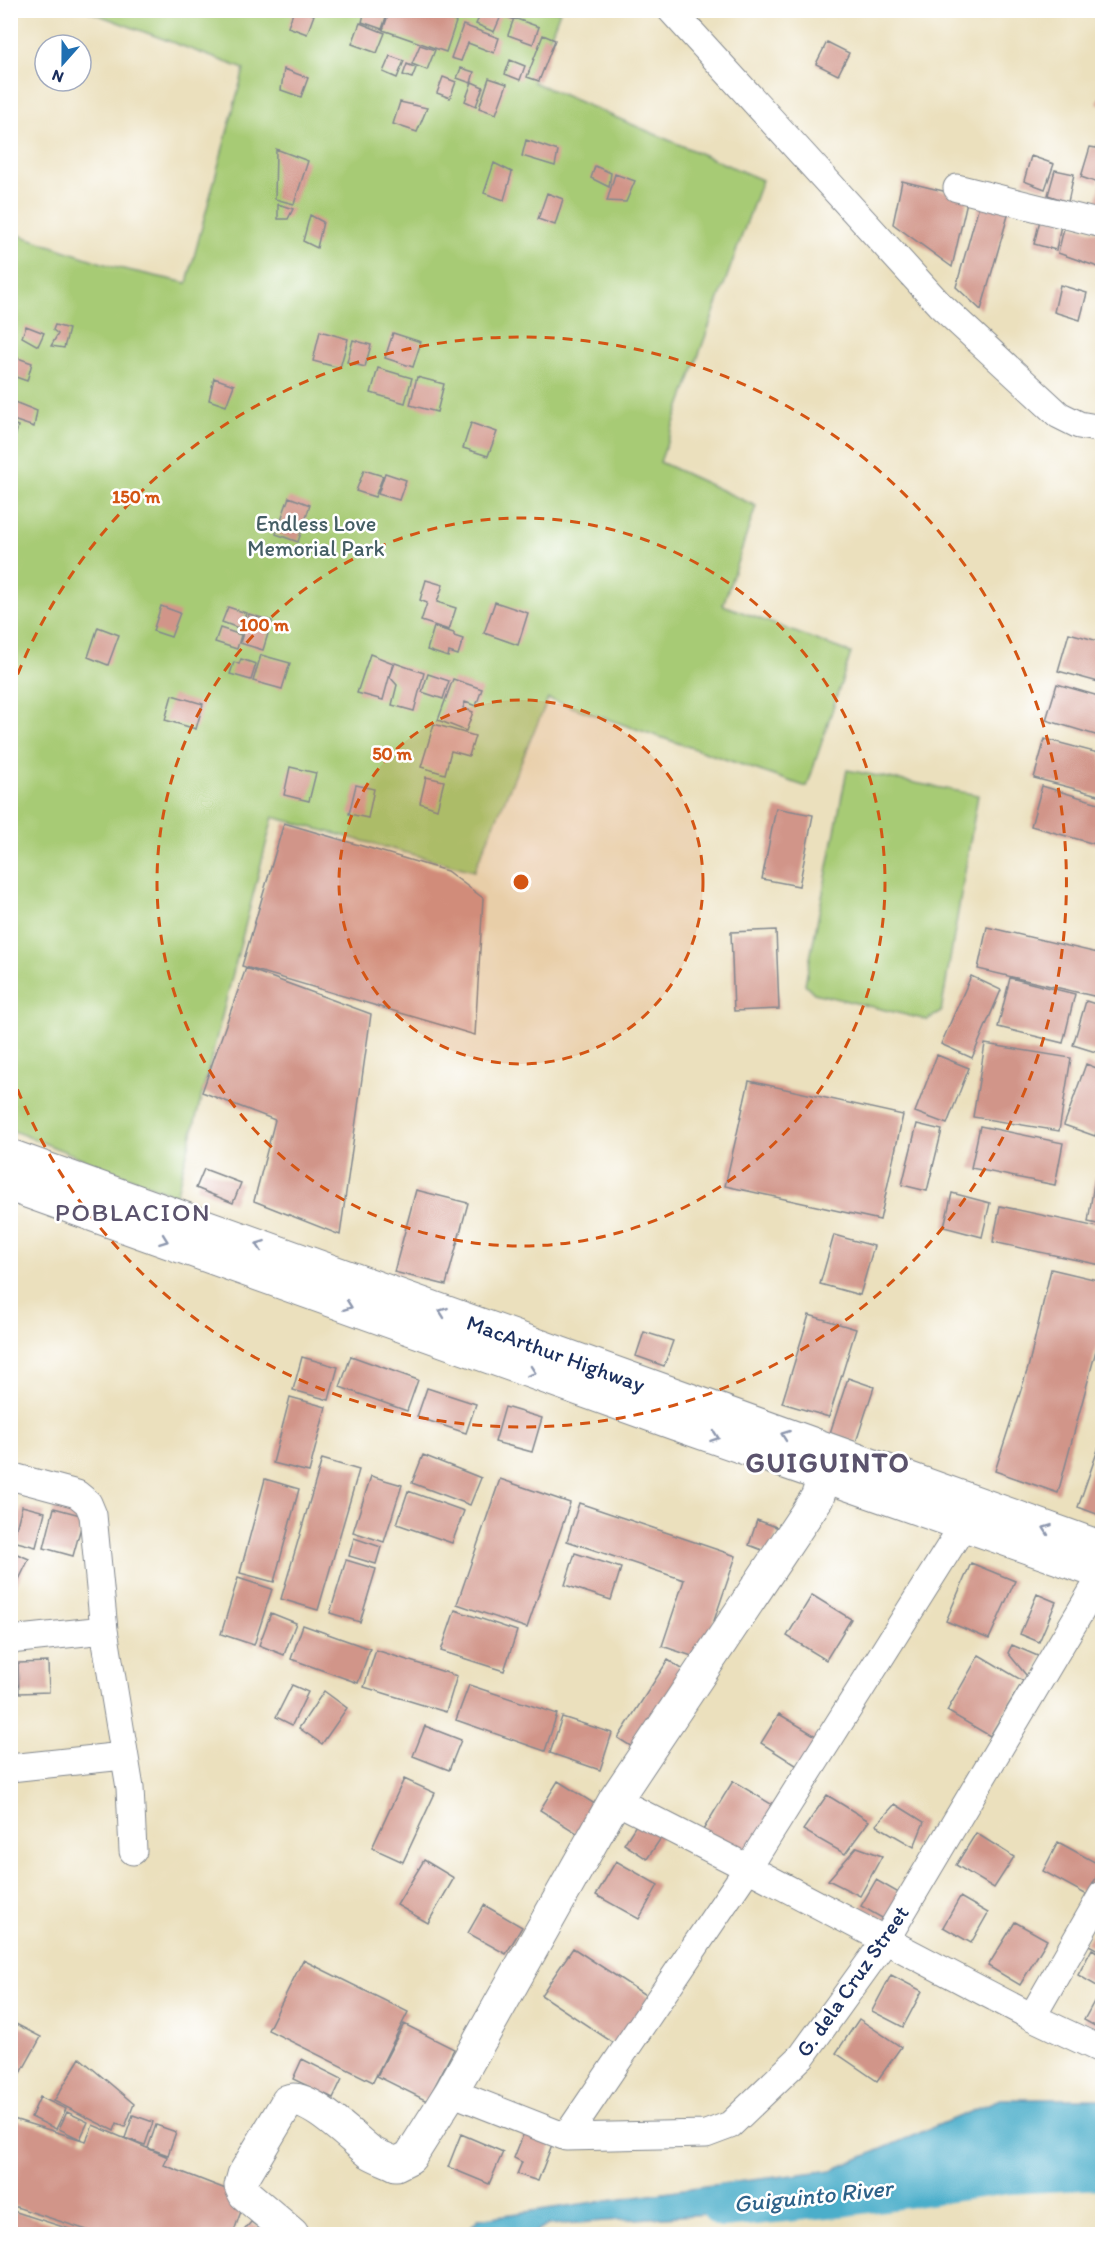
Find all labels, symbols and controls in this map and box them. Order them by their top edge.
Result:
north arrow [33,33,93,93]
text: N [49,66,66,87]
text: 150 m [112,486,161,508]
park label: Endless Love Memorial Park [247,510,385,562]
text: 100 m [239,614,290,636]
text: 50 m [372,743,413,765]
centre of rings [511,872,531,892]
district label: POBLACION [55,1196,211,1228]
one-way arrow [158,1233,169,1245]
one-way arrow [255,1240,266,1253]
one-way arrow [342,1299,353,1312]
one-way arrow [438,1306,449,1319]
street label: MacArthur Highway [463,1309,649,1398]
one-way arrow [526,1364,536,1377]
one-way arrow [709,1430,720,1443]
one-way arrow [780,1430,790,1443]
district label: GUIGUINTO [746,1445,910,1479]
one-way arrow [1043,1523,1053,1536]
street label: G. dela Cruz Street [790,1900,915,2062]
water label: Guiguinto River [732,2172,897,2218]

